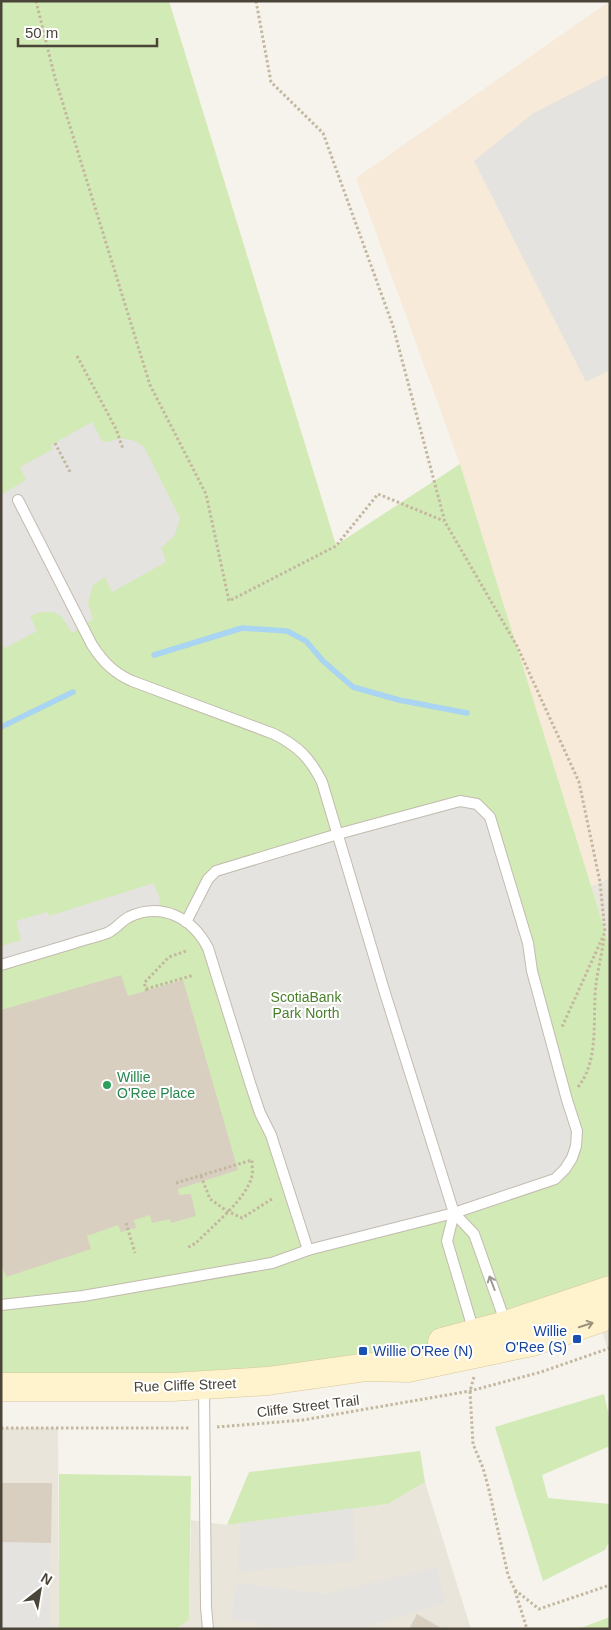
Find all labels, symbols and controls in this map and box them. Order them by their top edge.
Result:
scale bar [18,15,156,47]
text: 50 m [25,24,58,41]
park label: ScotiaBank Park North [271,989,342,1021]
place label: Willie O'Ree Place [117,1069,195,1101]
marker: Willie O'Ree Place [101,1079,113,1091]
one-way arrow [487,1276,496,1291]
one-way arrow [577,1319,593,1329]
place label: Willie O'Ree (S) [505,1323,567,1355]
marker: Willie O'Ree (S) [571,1333,583,1345]
place label: Willie O'Ree (N) [373,1343,473,1359]
marker: Willie O'Ree (N) [357,1345,369,1357]
street label: Rue Cliffe Street [134,1375,237,1395]
street label: Cliffe Street Trail [256,1392,360,1420]
north arrow [15,1565,65,1615]
text: N [38,1569,55,1588]

